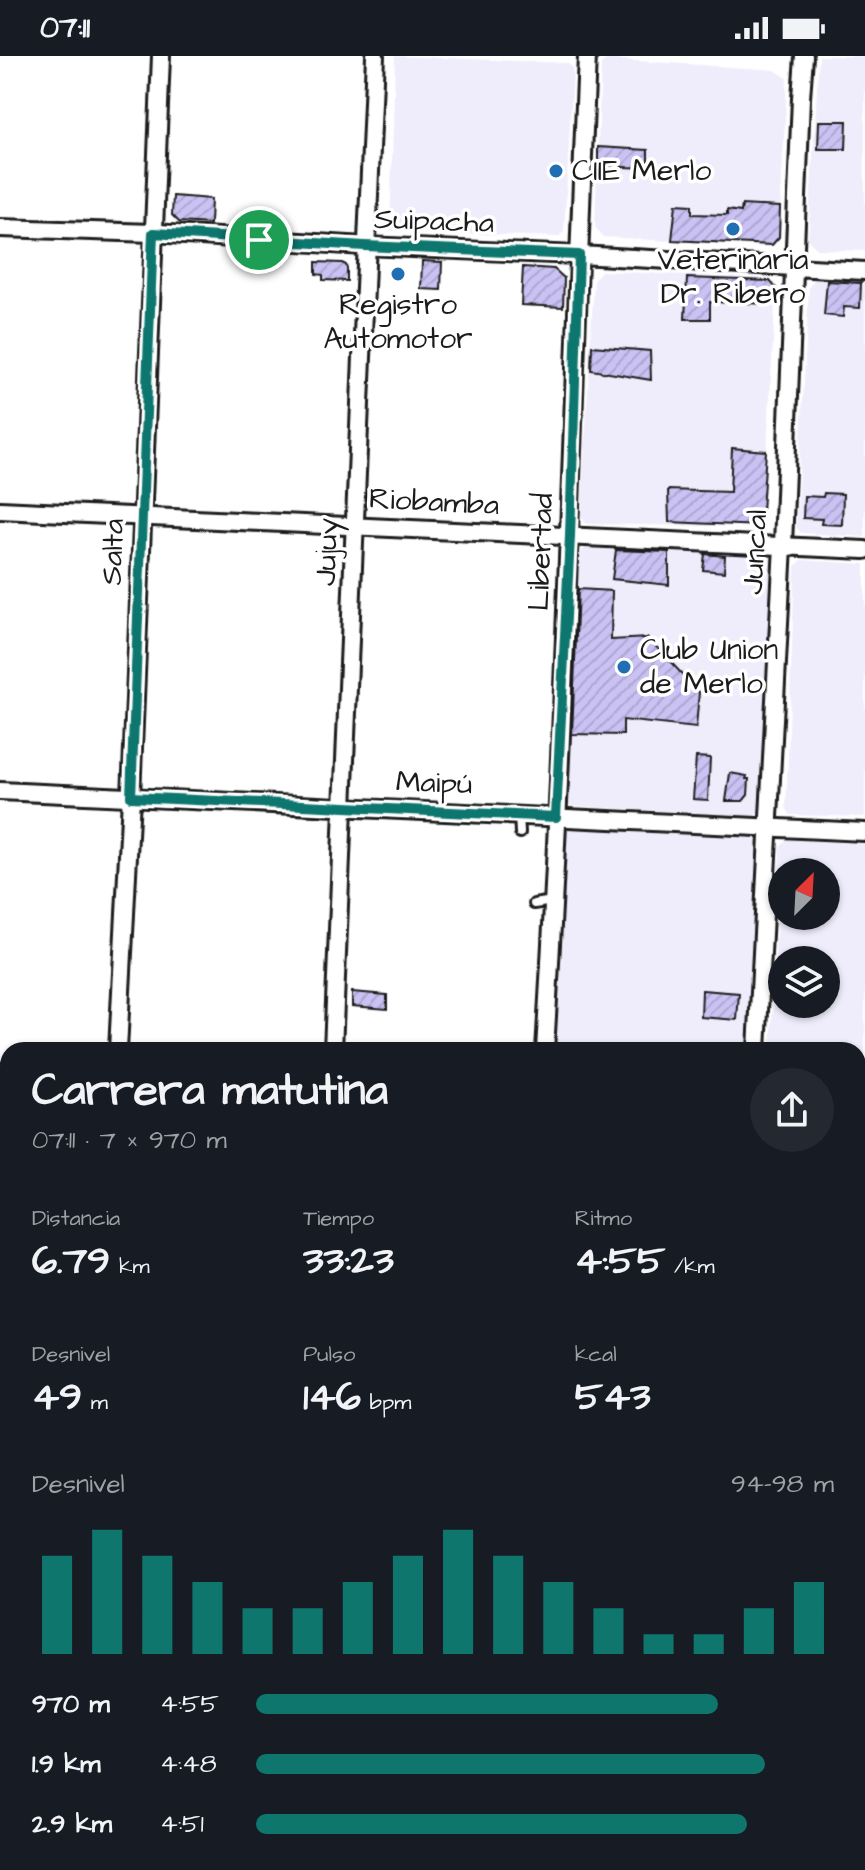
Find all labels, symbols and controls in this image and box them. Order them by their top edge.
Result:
text: 07:11 [40,7,90,49]
place label: CIIE Merlo [572,150,711,192]
marker: CIIE Merlo [547,162,565,180]
street label: Suipacha [373,198,495,244]
pin [225,206,293,274]
icon: arrive [237,218,281,262]
marker: Veterinaria Dr. Ribero [724,220,742,238]
place label: Veterinaria Dr. Ribero [657,239,809,315]
marker: Registro Automotor [389,265,407,283]
place label: Registro Automotor [323,284,473,360]
street label: Riobamba [368,478,500,526]
street label: Libertad [518,492,564,612]
street label: Juncal [732,508,778,596]
street label: Jujuy [305,517,350,587]
street label: Salta [91,518,135,586]
place label: Club Union de Merlo [640,629,778,705]
marker: Club Union de Merlo [615,658,633,676]
street label: Maipú [395,761,473,805]
north arrow [768,858,840,930]
map controls [768,858,840,1018]
button: layers [768,946,840,1018]
text: Carrera matutina [32,1061,388,1122]
button: share [750,1068,834,1152]
text: 07:11 · 7 × 970 m [32,1122,227,1158]
text: Distancia [32,1203,120,1234]
text: Tiempo [303,1203,374,1234]
text: Ritmo [575,1203,632,1234]
text: 6.79 [32,1234,110,1289]
text: 33:23 [303,1234,394,1289]
text: 4:55 [575,1234,665,1289]
text: km [110,1251,150,1282]
text: /km [665,1251,715,1282]
text: Desnivel [32,1339,110,1370]
text: Pulso [303,1339,355,1370]
text: kcal [575,1339,617,1370]
text: 49 [32,1370,82,1425]
text: 146 [303,1370,361,1425]
text: 543 [575,1370,651,1425]
text: m [82,1387,108,1418]
text: bpm [361,1387,411,1418]
text: Desnivel [32,1466,125,1502]
text: 94–98 m [731,1466,834,1502]
text: 970 m [32,1686,110,1722]
text: 4:55 [160,1686,219,1722]
text: 1.9 km [32,1746,100,1782]
text: 4:48 [160,1746,217,1782]
text: 2.9 km [32,1806,112,1842]
text: 4:51 [160,1806,204,1842]

